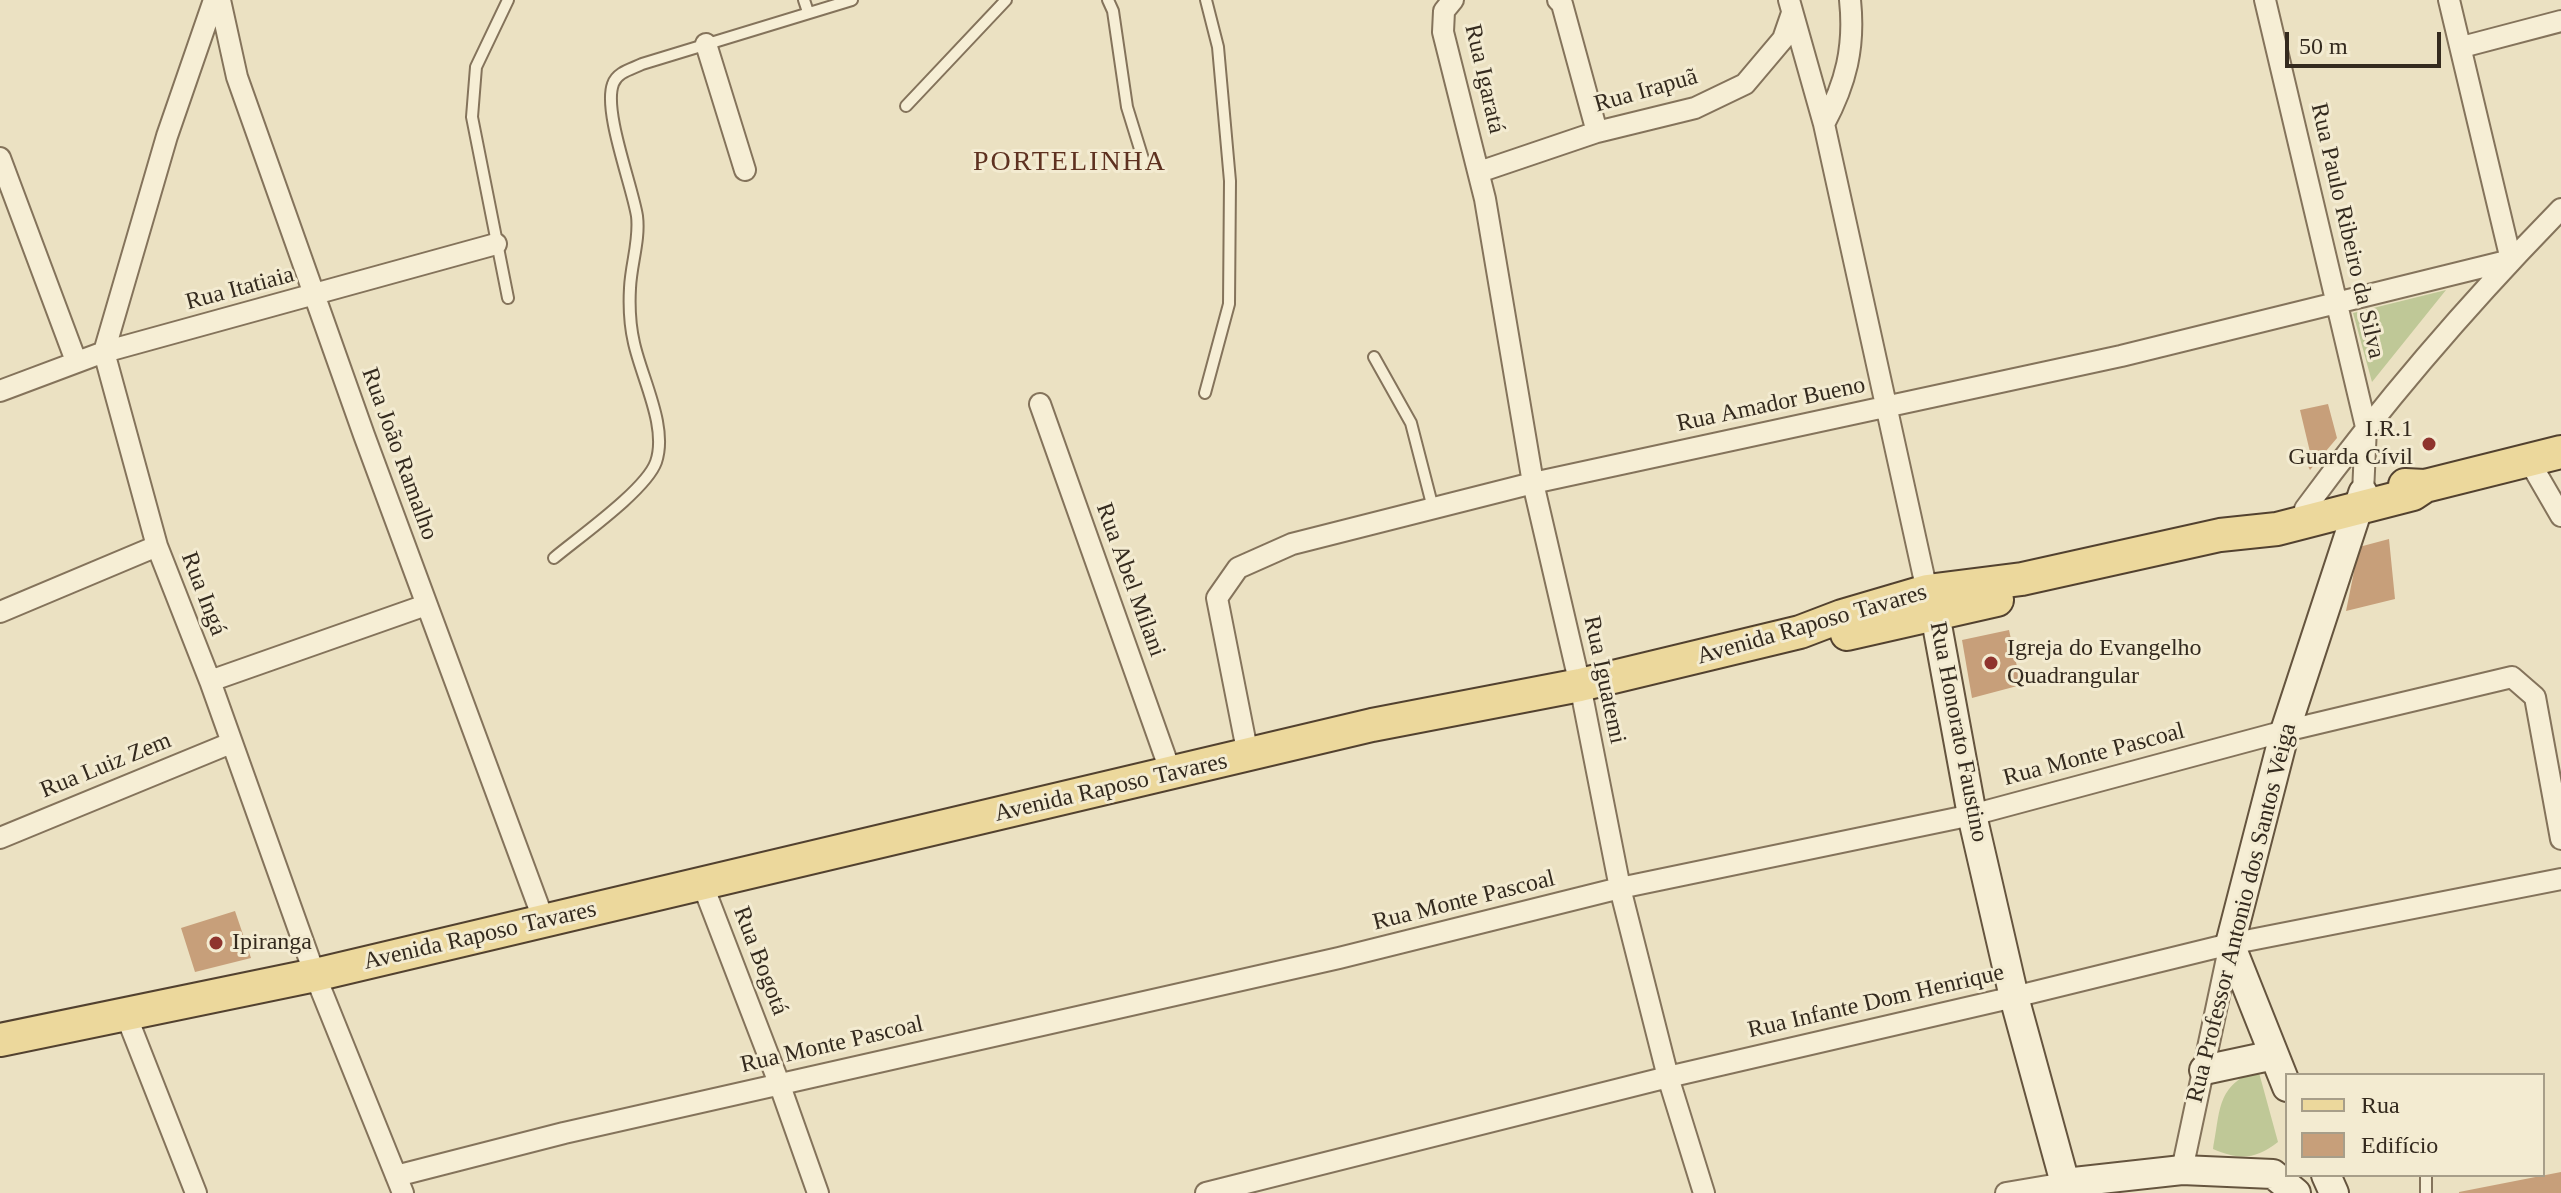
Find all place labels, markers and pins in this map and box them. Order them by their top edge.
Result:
place label: I.R.1 Guarda Cívil [2288,416,2413,472]
marker: I.R.1 Guarda Cívil [2420,435,2438,453]
place label: Igreja do Evangelho Quadrangular [2007,635,2202,691]
marker: Igreja do Evangelho Quadrangular [1982,654,2000,672]
place label: Ipiranga [232,929,312,957]
marker: Ipiranga [207,934,225,952]

